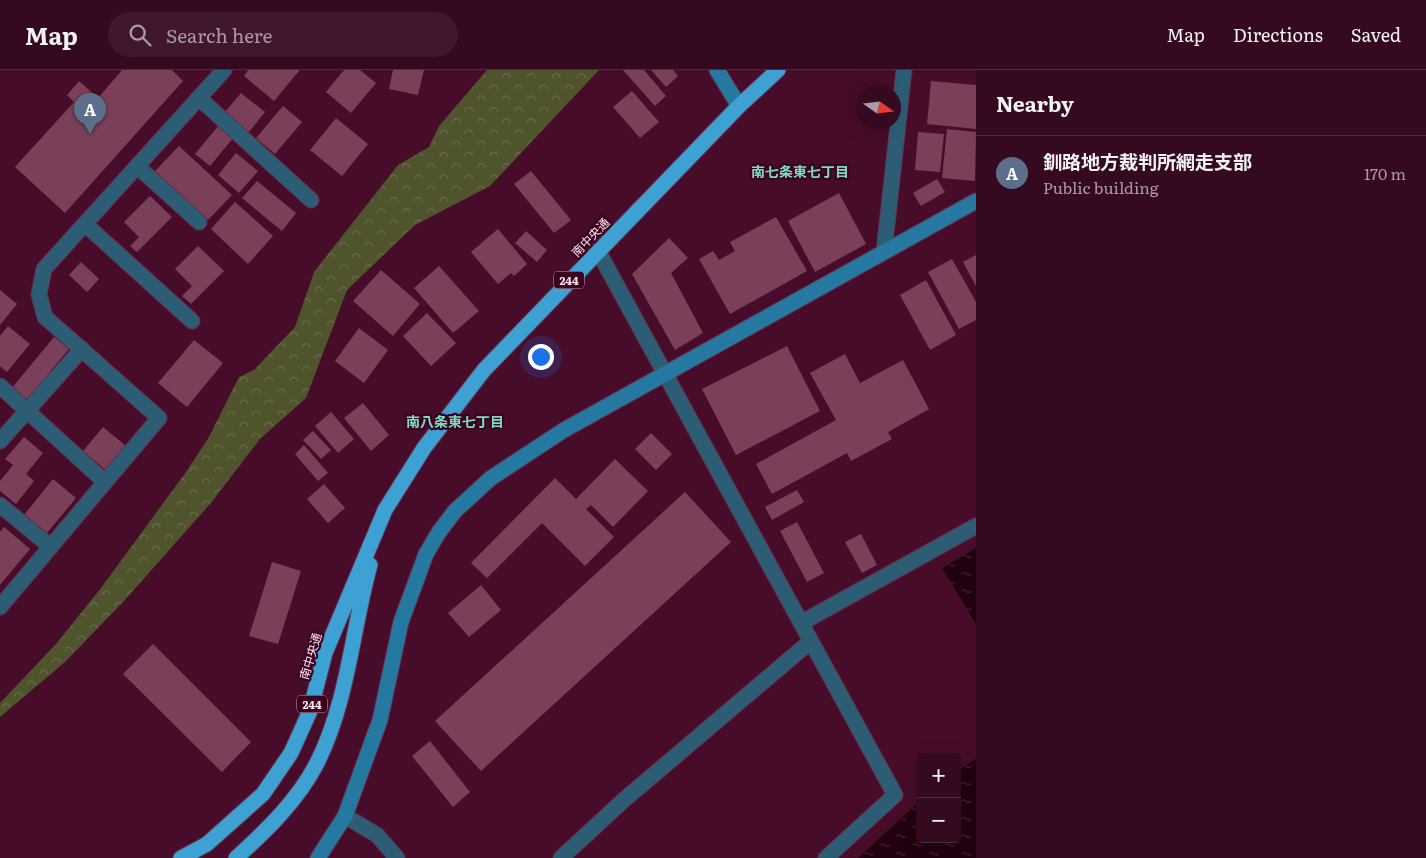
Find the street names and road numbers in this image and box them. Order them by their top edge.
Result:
street label: 南中央通 [567,213,613,261]
road number: 244 [554,272,584,288]
street label: 南中央通 [294,630,326,682]
road number: 244 [297,696,327,712]

